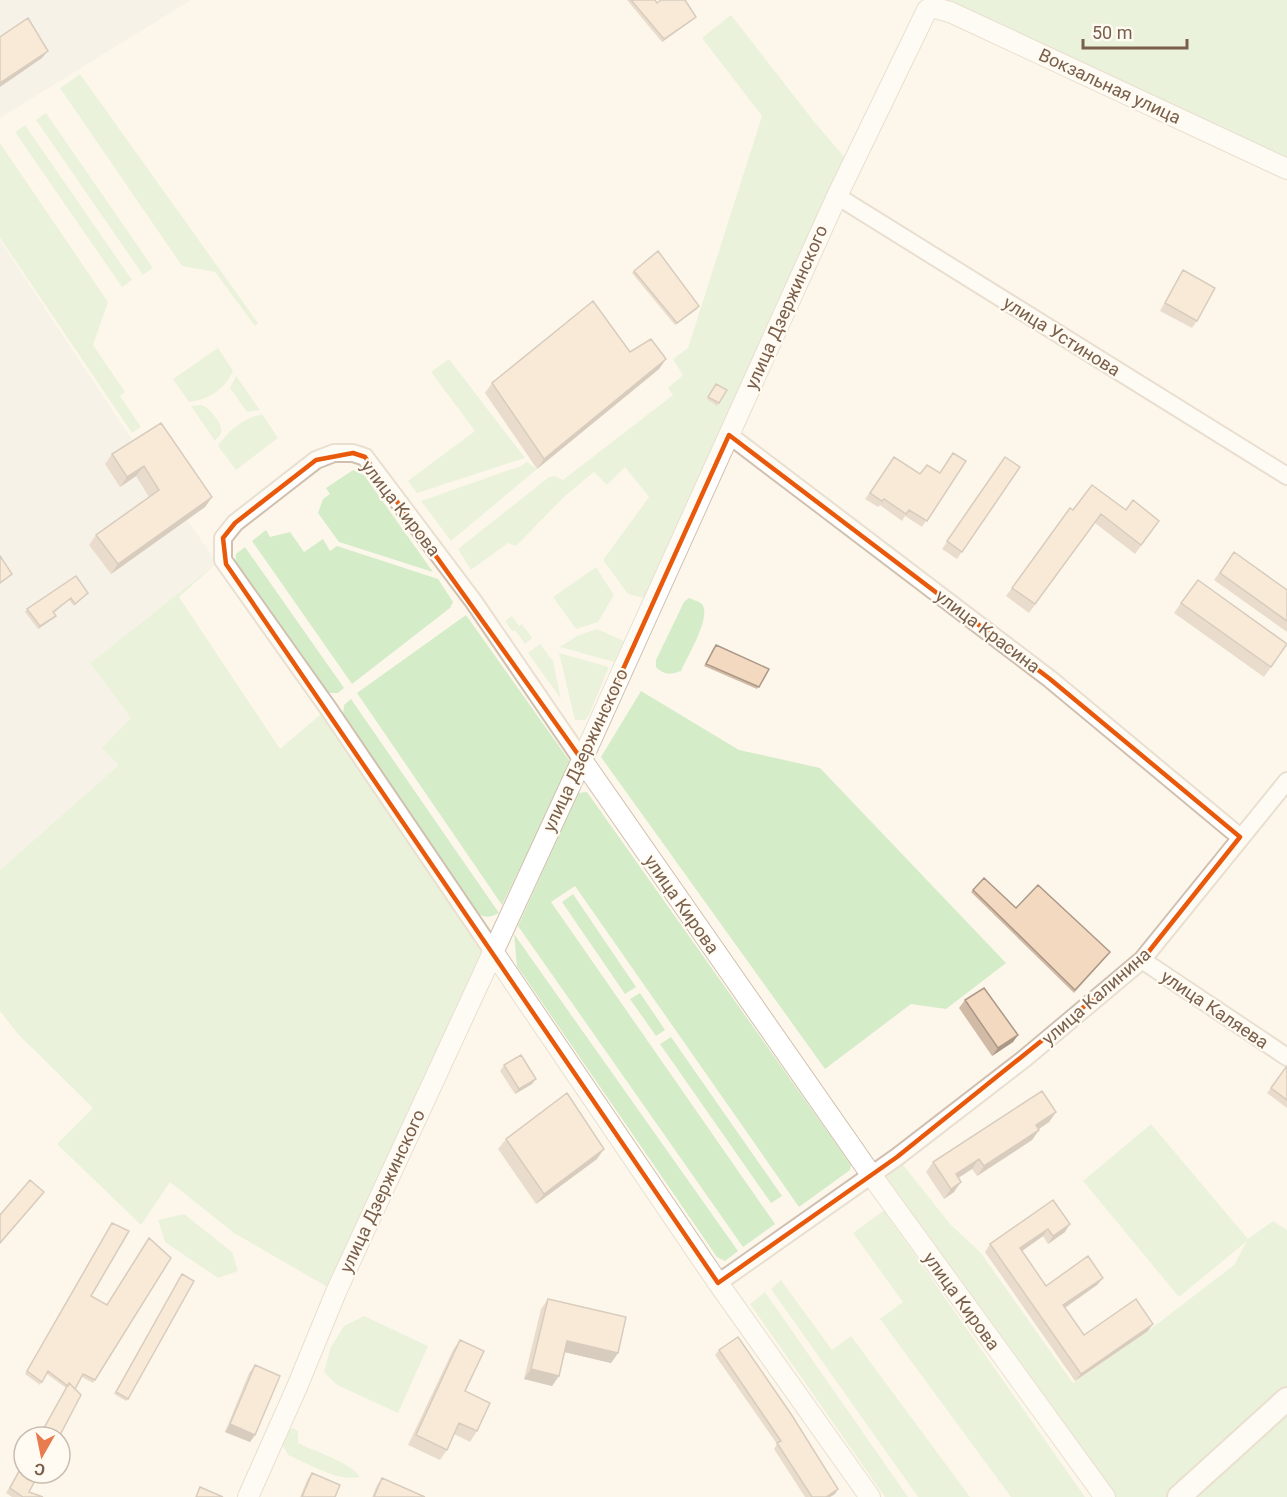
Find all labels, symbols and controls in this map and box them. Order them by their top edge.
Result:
scale bar [1083,12,1186,50]
text: 50 m [1092,22,1132,43]
street label: Вокзальная улица [1036,44,1184,128]
street label: улица Дзержинского [740,222,832,392]
street label: улица Устинова [1000,292,1124,380]
street label: улица Кирова [357,456,445,560]
street label: улица Красина [932,585,1044,677]
street label: улица Дзержинского [538,665,632,835]
street label: улица Кирова [640,850,724,958]
street label: улица Калинина [1037,943,1155,1049]
street label: улица Каляева [1157,965,1273,1053]
street label: улица Дзержинского [335,1106,429,1276]
street label: улица Кирова [919,1248,1005,1354]
north arrow [12,1425,72,1485]
text: С [33,1459,46,1480]

